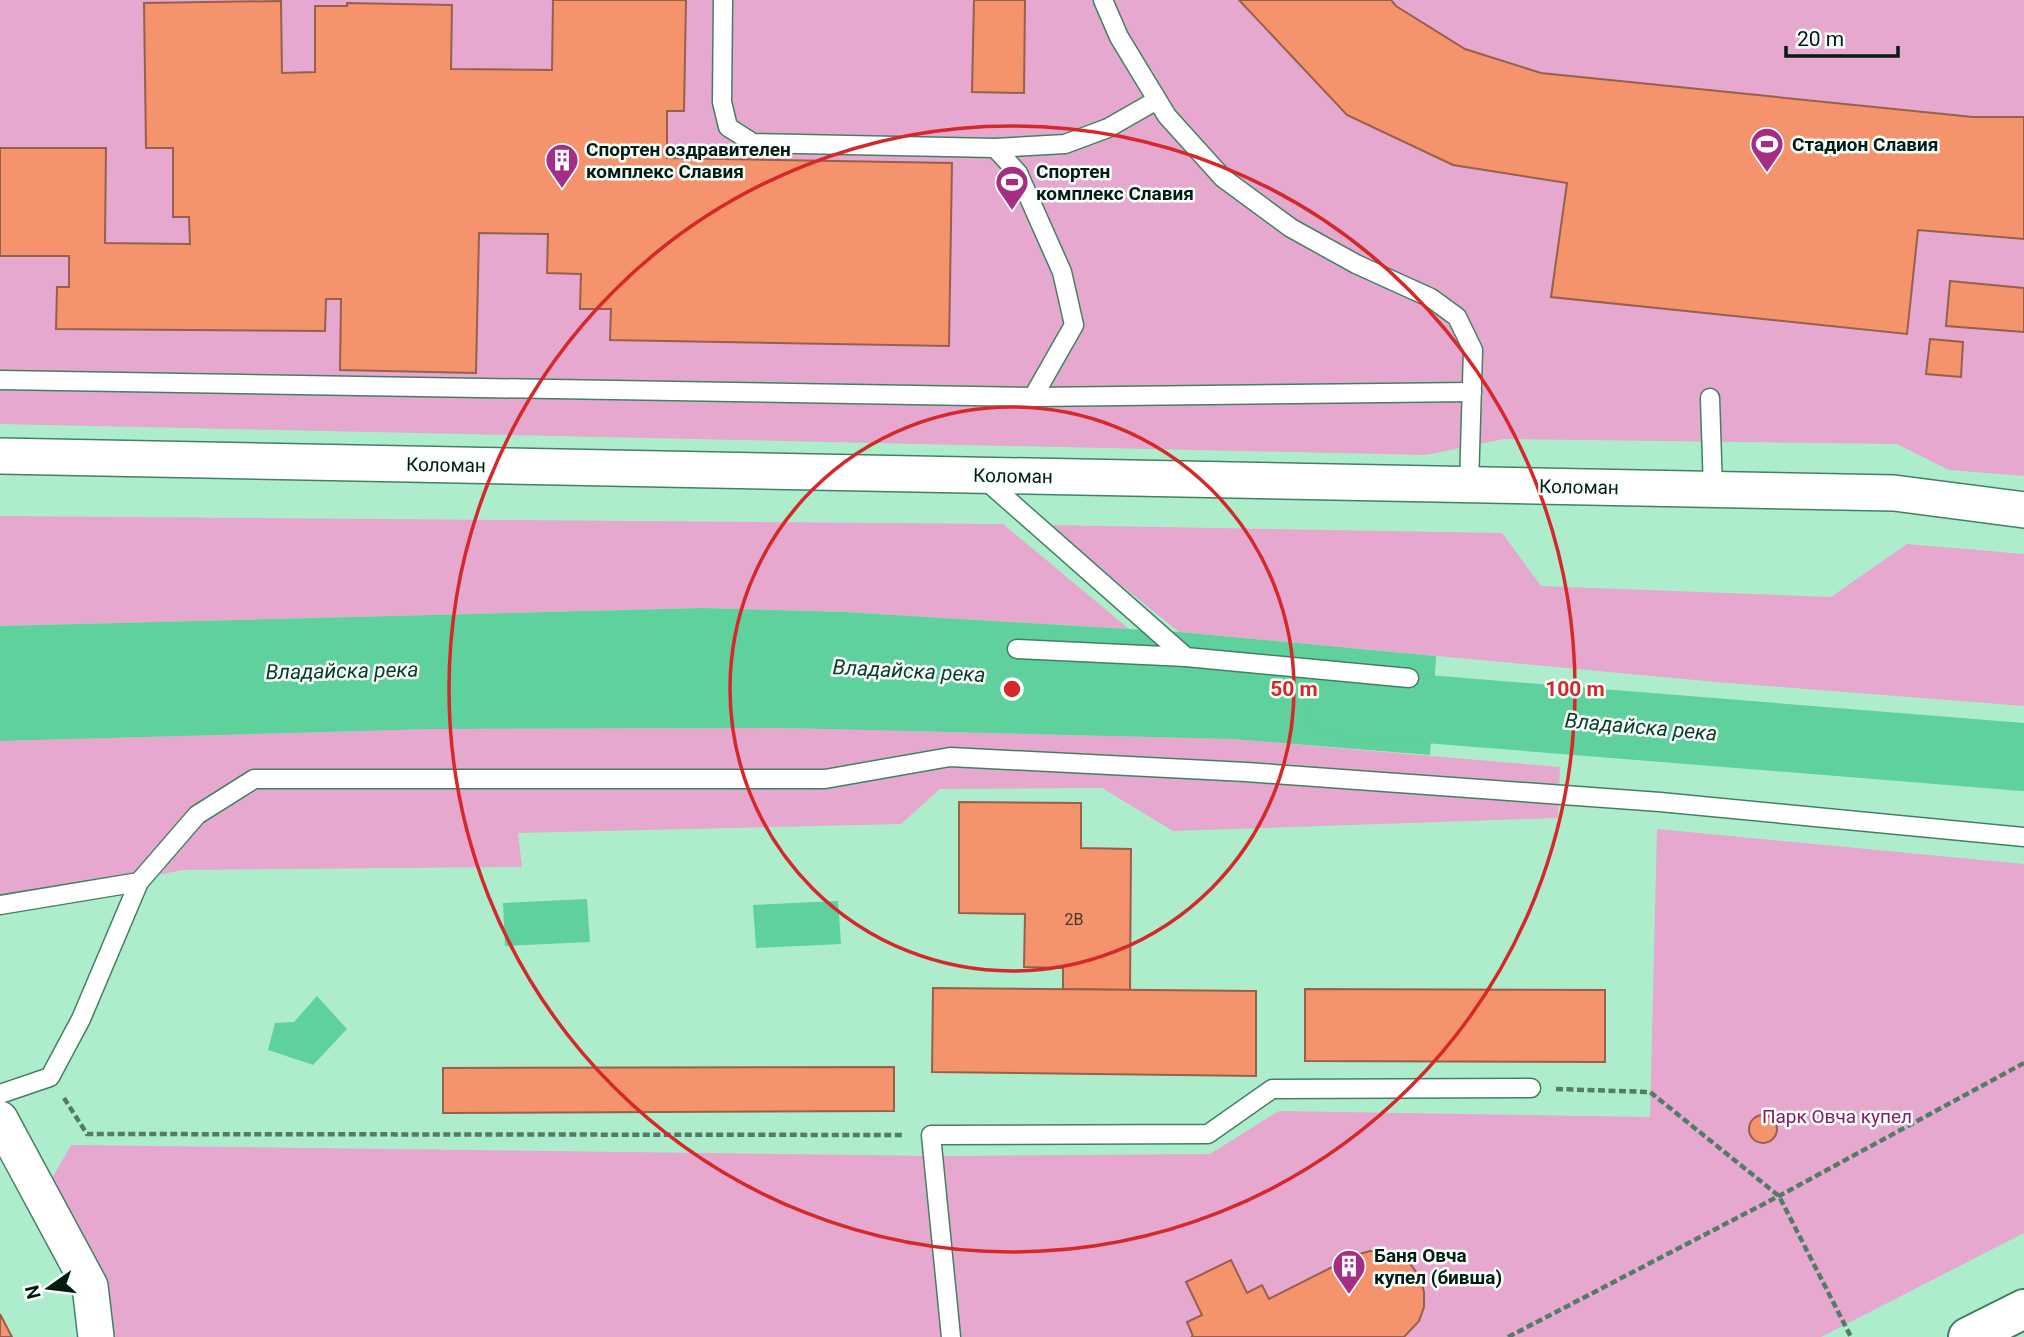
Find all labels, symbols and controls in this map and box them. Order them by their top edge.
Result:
scale bar [1786,14,1898,58]
text: 20 m [1797,27,1844,51]
sports icon: Стадион Славия [1748,125,1786,174]
place label: Стадион Славия [1792,133,1939,156]
place label: Спортен оздравителен комплекс Славия [586,138,791,183]
building icon: Спортен оздравителен комплекс Славия [543,141,581,190]
place label: Спортен комплекс Славия [1036,160,1194,205]
sports icon: Спортен комплекс Славия [993,163,1031,212]
street label: Коломан [406,453,486,477]
street label: Коломан [973,464,1053,488]
street label: Коломан [1539,475,1619,499]
water label: Владайска река [832,655,986,687]
water label: Владайска река [265,658,419,684]
centre of rings [1000,677,1024,701]
text: 50 m [1270,677,1318,701]
text: 100 m [1545,677,1605,701]
water label: Владайска река [1564,708,1718,746]
house number: 2В [1065,910,1084,929]
park label: Парк Овча купел [1762,1105,1912,1128]
place label: Баня Овча купел (бивша) [1374,1244,1502,1289]
building icon: Баня Овча купел (бивша) [1330,1247,1368,1296]
north arrow [14,1253,84,1323]
text: N [20,1283,46,1301]

